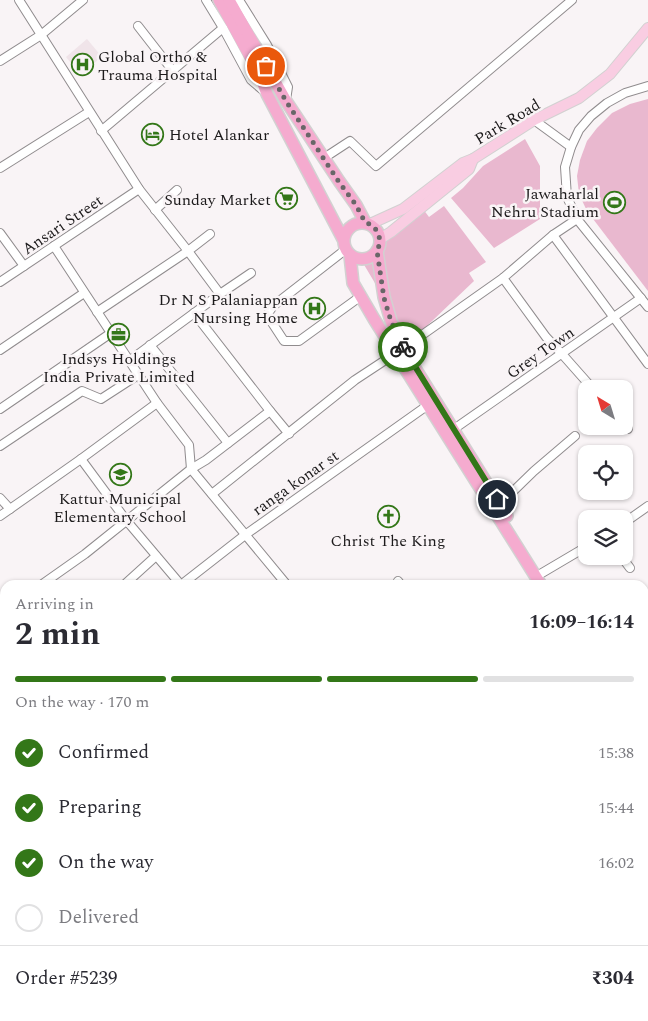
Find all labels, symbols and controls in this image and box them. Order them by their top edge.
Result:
place label: Global Ortho & Trauma Hospital [98,45,218,87]
pin [245,45,287,87]
icon: bag [252,52,280,80]
hospital icon: Global Ortho & Trauma Hospital [70,53,94,77]
street label: Park Road [470,93,545,151]
hotel icon: Hotel Alankar [141,122,165,146]
place label: Hotel Alankar [169,123,269,147]
place label: Jawaharlal Nehru Stadium [491,182,599,224]
supermarket icon: Sunday Market [275,187,299,211]
place label: Sunday Market [164,188,271,212]
street label: Ansari Street [17,189,108,261]
sports icon: Jawaharlal Nehru Stadium [603,190,627,214]
place label: Dr N S Palaniappan Nursing Home [158,288,298,330]
hospital icon: Dr N S Palaniappan Nursing Home [302,296,326,320]
street label: Grey Town [502,321,579,385]
office icon: Indsys Holdings India Private Limited [107,322,131,346]
courier [378,322,428,372]
icon: bike [389,333,417,361]
place label: Indsys Holdings India Private Limited [43,347,195,389]
north arrow [578,380,632,435]
map controls [578,380,633,565]
street label: ranga konar st [247,444,344,522]
button: locate [578,445,633,500]
school or university icon: Kattur Municipal Elementary School [108,462,132,486]
pin [476,478,518,520]
icon: home [483,485,511,513]
place label: Kattur Municipal Elementary School [53,487,187,529]
church icon: Christ The King [376,504,400,528]
button: layers [578,510,633,565]
place label: Christ The King [331,529,445,553]
text: Arriving in [15,592,94,616]
text: 16:09–16:14 [529,608,634,637]
text: 2 min [15,610,100,659]
text: On the way · 170 m [15,690,149,714]
text: Confirmed [58,738,149,767]
icon: check [15,739,43,767]
text: 15:38 [598,741,634,765]
text: Preparing [58,793,142,822]
icon: check [15,794,43,822]
text: 15:44 [598,796,634,820]
text: On the way [58,848,154,877]
icon: check [15,849,43,877]
text: 16:02 [598,851,634,875]
text: Delivered [58,903,139,932]
text: Order #5239 [15,964,118,993]
text: ₹304 [591,964,634,993]

